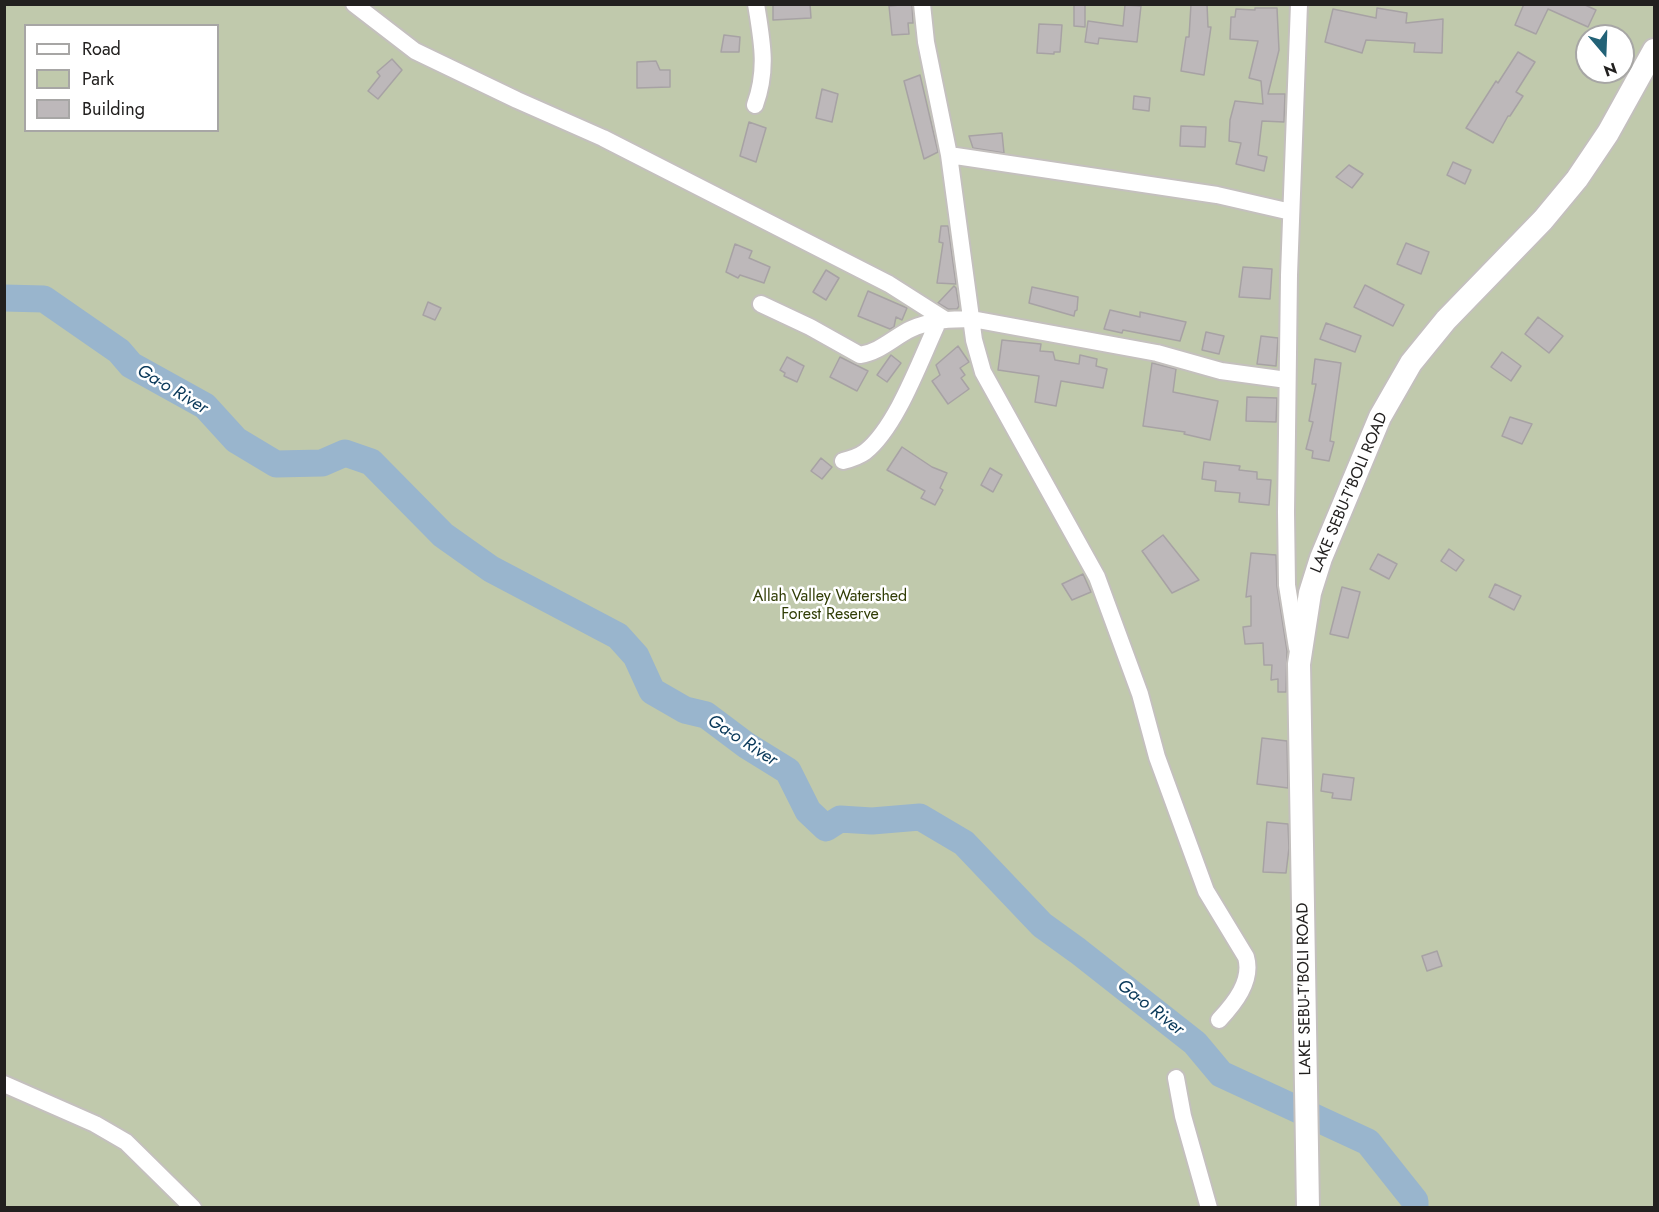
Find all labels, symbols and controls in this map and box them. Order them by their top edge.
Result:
legend [24,24,219,132]
north arrow [1575,24,1635,84]
text: Road [82,36,121,62]
text: N [1601,57,1620,83]
text: Park [82,66,114,92]
text: Building [82,96,145,122]
water label: Ga-o River [133,360,211,420]
street label: LAKE SEBU-T'BOLI ROAD [1307,410,1393,576]
park label: Allah Valley Watershed Forest Reserve [753,587,907,625]
water label: Ga-o River [703,710,781,772]
street label: LAKE SEBU-T'BOLI ROAD [1294,902,1316,1076]
water label: Ga-o River [1112,975,1188,1041]

